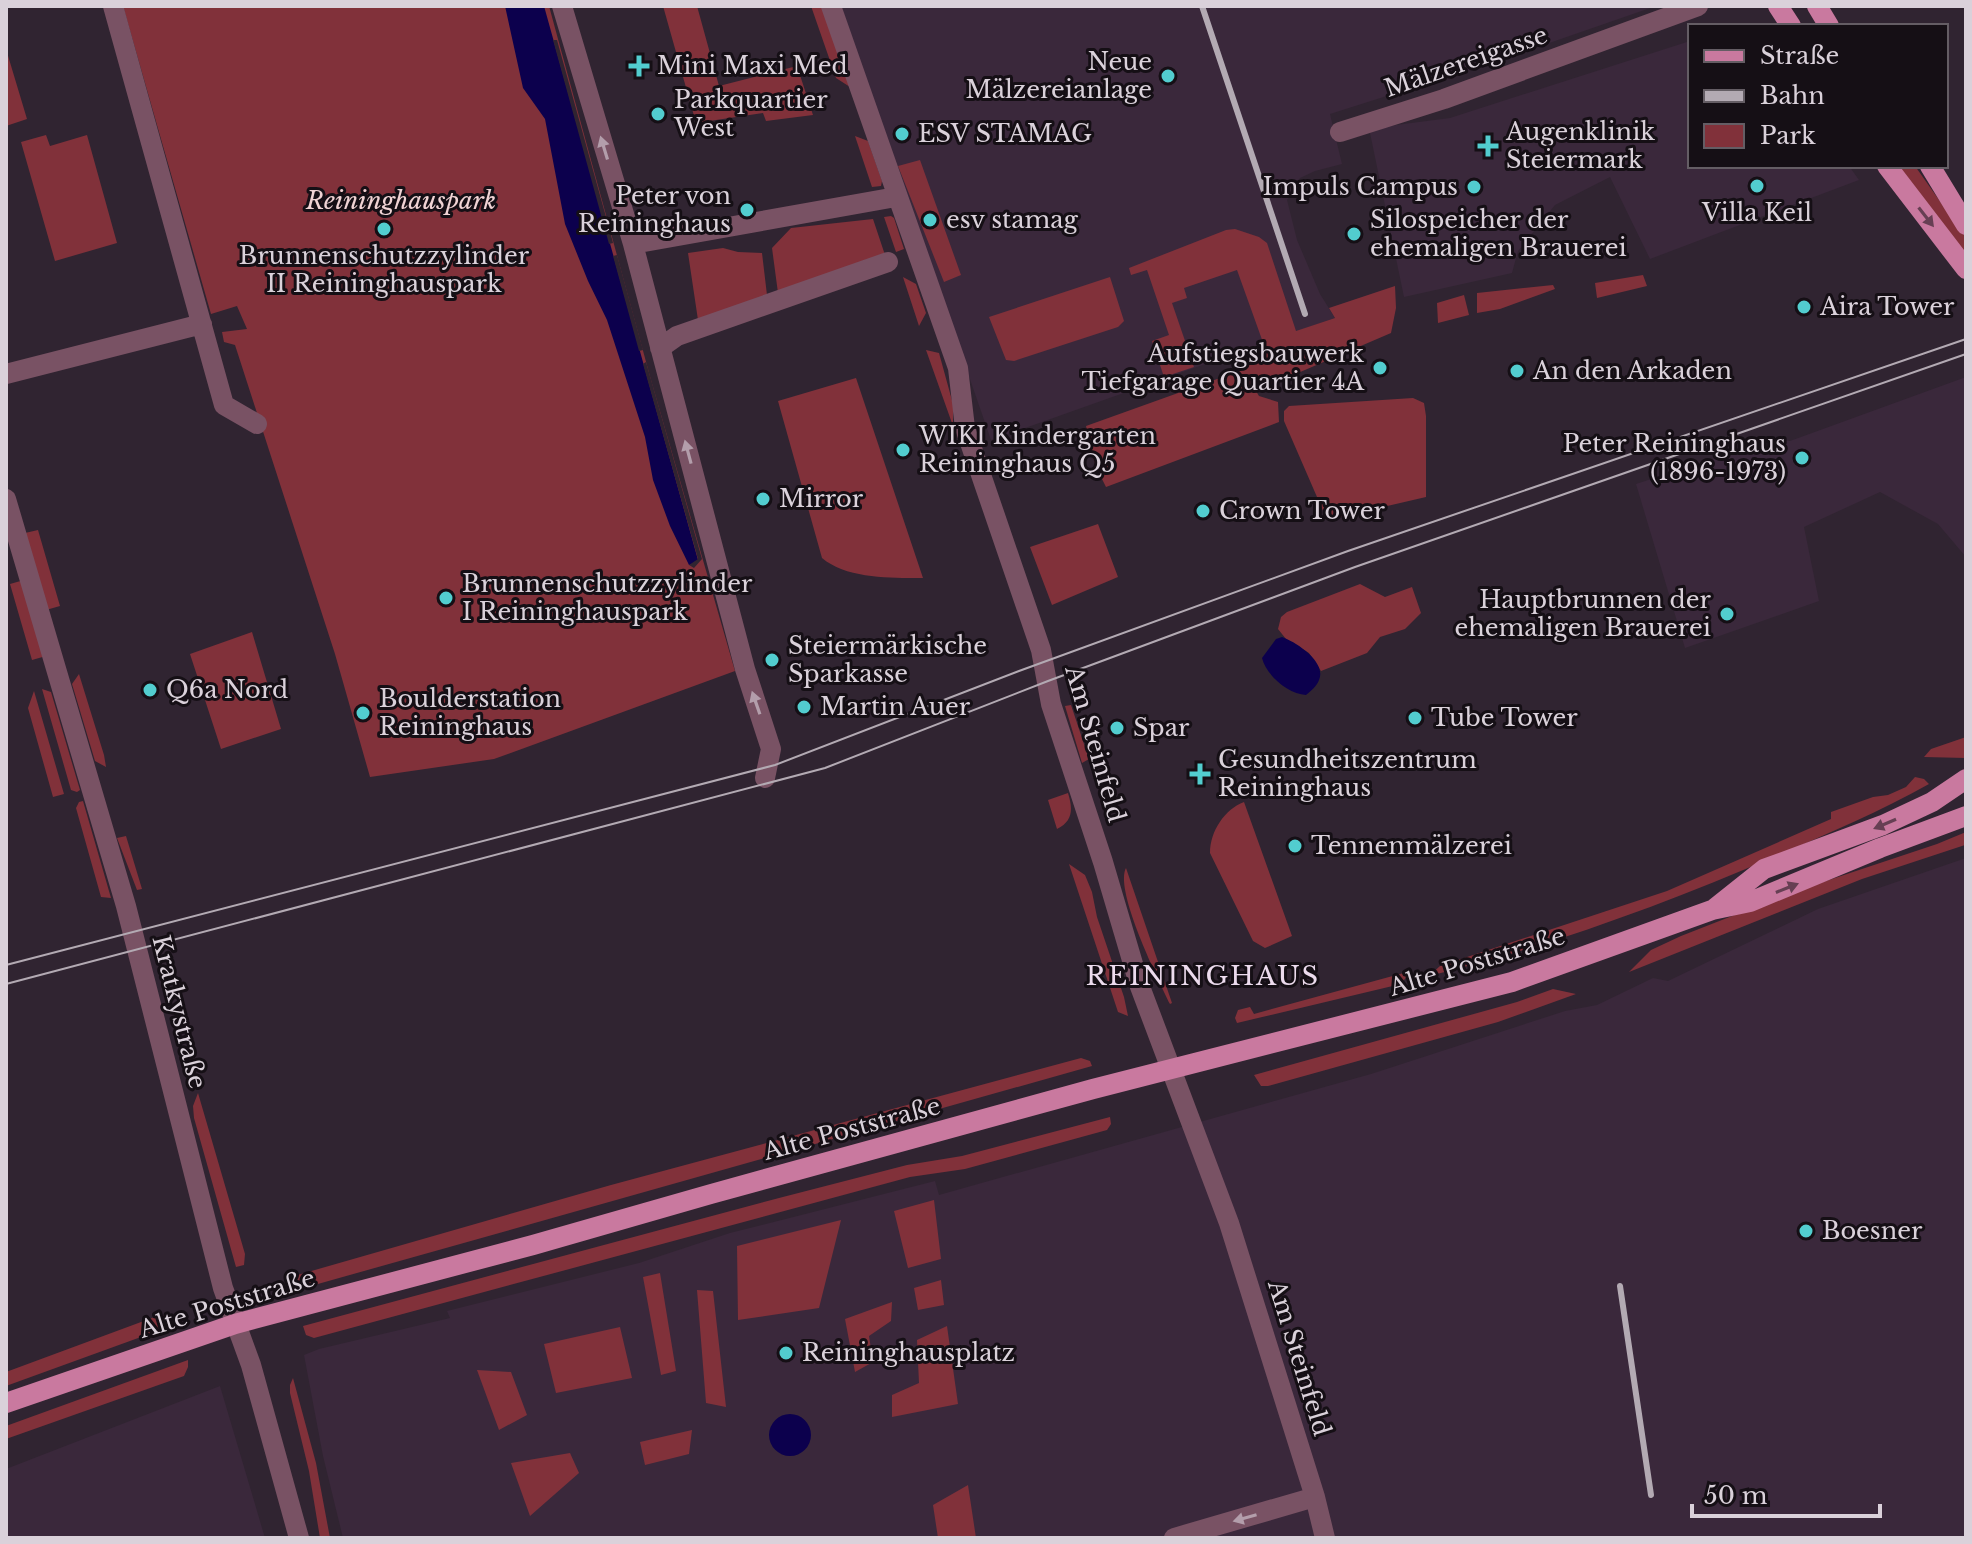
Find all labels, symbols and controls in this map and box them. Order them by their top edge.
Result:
street label: Mälzereigasse [1380,20,1551,103]
legend [1688,24,1948,168]
text: Straße [1760,41,1839,70]
place label: Neue Mälzereianlage [966,47,1152,104]
place label: Mini Maxi Med [657,51,848,80]
marker: Mini Maxi Med [628,55,650,77]
marker: Neue Mälzereianlage [1159,67,1177,85]
text: Bahn [1760,81,1825,110]
place label: Parkquartier West [673,85,828,142]
marker: Parkquartier West [649,105,667,123]
place label: Augenklinik Steiermark [1505,117,1655,174]
place label: ESV STAMAG [918,119,1092,148]
text: Park [1760,121,1816,150]
marker: ESV STAMAG [893,125,911,143]
one-way arrow [597,135,610,159]
marker: Augenklinik Steiermark [1477,135,1499,157]
place label: Impuls Campus [1263,172,1458,201]
marker: Villa Keil [1748,177,1766,195]
marker: Impuls Campus [1465,178,1483,196]
place label: Peter von Reininghaus [578,181,731,238]
park label: Reininghauspark [305,186,496,215]
place label: Villa Keil [1701,198,1812,227]
marker: Peter von Reininghaus [738,201,756,219]
place label: esv stamag [946,205,1079,234]
place label: Silospeicher der ehemaligen Brauerei [1370,205,1627,262]
one-way arrow [1918,207,1934,227]
marker: esv stamag [921,211,939,229]
marker: Brunnenschutzzylinder II Reininghauspark [375,220,393,238]
marker: Silospeicher der ehemaligen Brauerei [1345,225,1363,243]
place label: Brunnenschutzzylinder II Reininghauspark [239,241,530,298]
place label: Aira Tower [1819,292,1955,321]
marker: Aira Tower [1795,298,1813,316]
place label: Aufstiegsbauwerk Tiefgarage Quartier 4A [1082,339,1364,396]
place label: An den Arkaden [1532,356,1732,385]
marker: Aufstiegsbauwerk Tiefgarage Quartier 4A [1371,359,1389,377]
marker: An den Arkaden [1508,362,1526,380]
place label: WIKI Kindergarten Reininghaus Q5 [918,421,1156,478]
place label: Peter Reininghaus (1896-1973) [1563,429,1786,486]
one-way arrow [681,440,693,465]
marker: WIKI Kindergarten Reininghaus Q5 [894,441,912,459]
marker: Peter Reininghaus (1896-1973) [1793,449,1811,467]
place label: Mirror [779,484,864,513]
marker: Mirror [754,490,772,508]
place label: Crown Tower [1219,496,1385,525]
marker: Crown Tower [1194,502,1212,520]
place label: Brunnenschutzzylinder I Reininghauspark [462,569,753,626]
place label: Hauptbrunnen der ehemaligen Brauerei [1454,585,1712,642]
marker: Brunnenschutzzylinder I Reininghauspark [437,589,455,607]
marker: Hauptbrunnen der ehemaligen Brauerei [1718,605,1736,623]
place label: Steiermärkische Sparkasse [788,631,987,688]
marker: Steiermärkische Sparkasse [763,651,781,669]
street label: Am Steinfeld [1059,661,1132,825]
place label: Q6a Nord [166,675,288,704]
marker: Q6a Nord [141,681,159,699]
place label: Boulderstation Reininghaus [379,684,561,741]
one-way arrow [749,691,761,715]
place label: Martin Auer [820,692,971,721]
marker: Martin Auer [795,698,813,716]
place label: Tube Tower [1431,703,1578,732]
marker: Boulderstation Reininghaus [354,704,372,722]
marker: Tube Tower [1406,709,1424,727]
place label: Spar [1133,713,1190,742]
marker: Spar [1108,719,1126,737]
place label: Gesundheitszentrum Reininghaus [1218,745,1477,802]
marker: Gesundheitszentrum Reininghaus [1189,763,1211,785]
one-way arrow [1873,817,1897,830]
place label: Tennenmälzerei [1311,831,1512,860]
marker: Tennenmälzerei [1286,837,1304,855]
one-way arrow [1775,881,1799,894]
street label: Alte Poststraße [1384,921,1568,1002]
street label: Kratkystraße [146,932,213,1092]
district label: REININGHAUS [1086,960,1320,992]
street label: Alte Poststraße [759,1091,944,1166]
place label: Boesner [1822,1216,1923,1245]
marker: Boesner [1797,1222,1815,1240]
street label: Alte Poststraße [134,1263,318,1344]
street label: Am Steinfeld [1262,1275,1337,1439]
place label: Reininghausplatz [802,1338,1015,1367]
marker: Reininghausplatz [777,1344,795,1362]
scale bar [1692,1468,1880,1518]
text: 50 m [1704,1481,1768,1510]
one-way arrow [1232,1512,1257,1524]

